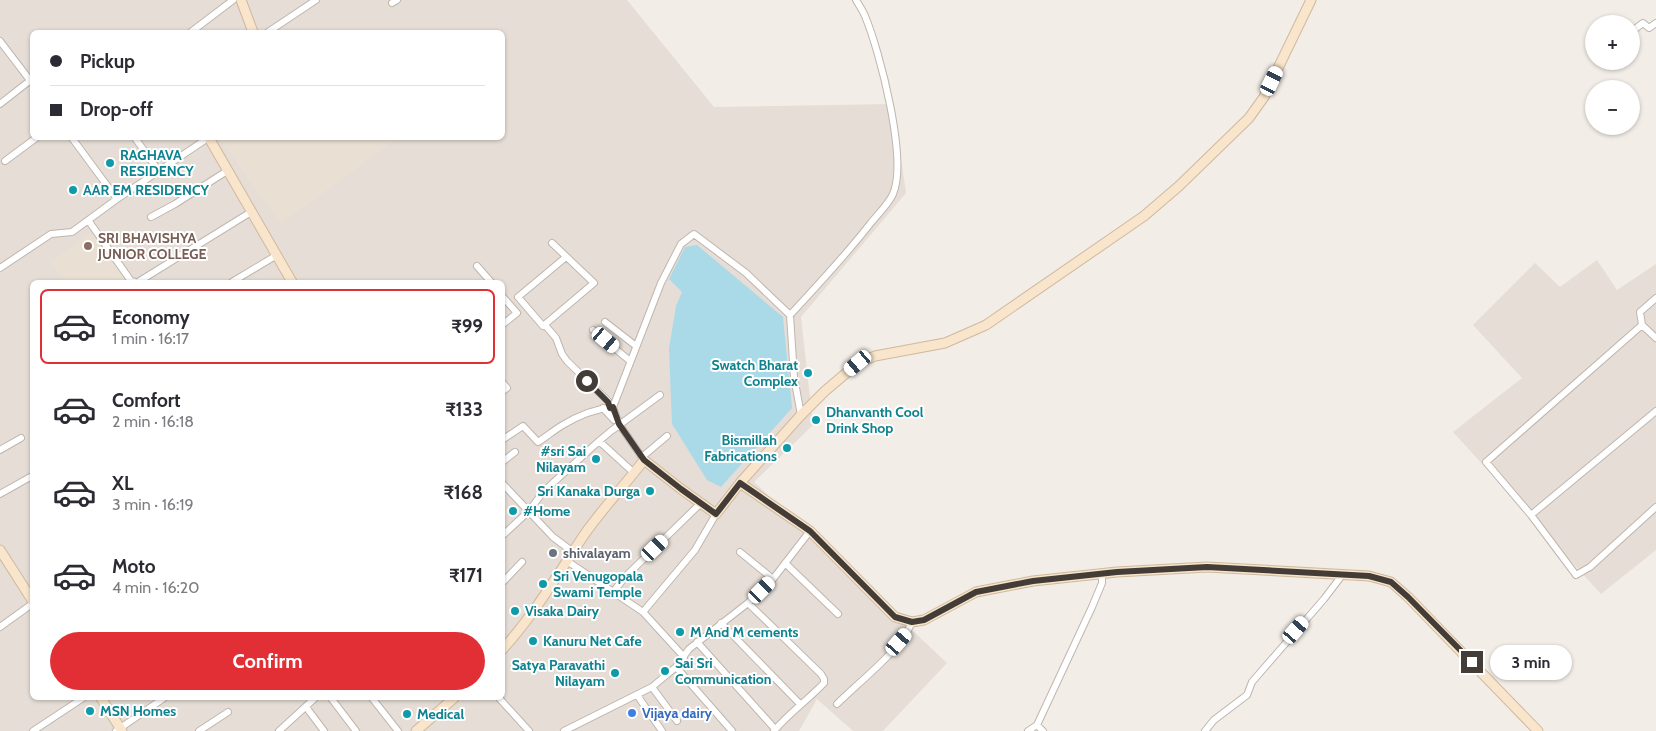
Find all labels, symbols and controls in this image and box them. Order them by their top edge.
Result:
map controls [1585,15,1640,135]
button: + [1585,15,1640,70]
text: Pickup [80,50,135,73]
car [1258,64,1285,98]
button: − [1585,80,1640,135]
text: Drop-off [80,98,153,121]
place label: RAGHAVA RESIDENCY [120,146,194,180]
marker: RAGHAVA RESIDENCY [104,157,116,169]
place label: AAR EM RESIDENCY [83,181,209,199]
marker: AAR EM RESIDENCY [67,184,79,196]
place label: SRI BHAVISHYA JUNIOR COLLEGE [97,229,207,263]
marker: SRI BHAVISHYA JUNIOR COLLEGE [82,240,94,252]
icon: car [52,304,97,349]
text: Economy [112,306,190,329]
text: ₹99 [451,315,483,338]
car [589,325,622,355]
text: 1 min · 16:17 [112,329,189,348]
car [841,348,874,378]
place label: Swatch Bharat Complex [711,356,798,390]
marker: Swatch Bharat Complex [802,367,814,379]
route start [576,370,598,392]
icon: car [52,387,97,432]
text: Comfort [112,389,181,412]
text: ₹133 [445,398,483,421]
place label: Dhanvanth Cool Drink Shop [826,403,924,437]
text: 2 min · 16:18 [112,412,194,431]
marker: Dhanvanth Cool Drink Shop [810,414,822,426]
place label: Bismillah Fabrications [704,431,777,465]
place label: #sri Sai Nilayam [536,442,586,476]
marker: Bismillah Fabrications [781,442,793,454]
marker: #sri Sai Nilayam [590,453,602,465]
icon: car [52,470,97,515]
text: XL [112,472,133,495]
text: ₹168 [443,481,483,504]
place label: Sri Kanaka Durga [537,482,640,500]
marker: Sri Kanaka Durga [644,485,656,497]
text: 3 min · 16:19 [112,495,194,514]
place label: #Home [523,502,570,520]
marker: #Home [507,505,519,517]
car [638,532,671,564]
place label: shivalayam [563,544,631,562]
marker: shivalayam [547,547,559,559]
icon: car [52,553,97,598]
text: Moto [112,555,156,578]
text: ₹171 [449,564,483,587]
place label: Sri Venugopala Swami Temple [553,567,643,601]
car [746,574,777,606]
text: 4 min · 16:20 [112,578,199,597]
marker: Sri Venugopala Swami Temple [537,578,549,590]
place label: Visaka Dairy [525,602,600,620]
marker: Visaka Dairy [509,605,521,617]
car [1280,614,1311,646]
place label: M And M cements [690,623,799,641]
marker: M And M cements [674,626,686,638]
car [883,626,914,658]
button: Confirm [50,632,485,690]
place label: Kanuru Net Cafe [543,632,642,650]
marker: Kanuru Net Cafe [527,635,539,647]
callout: 3 min [1490,644,1572,680]
route end [1461,651,1483,673]
text: 3 min [1512,653,1550,672]
place label: Sai Sri Communication [675,654,772,688]
place label: Satya Paravathi Nilayam [512,656,605,690]
marker: Sai Sri Communication [659,665,671,677]
marker: Satya Paravathi Nilayam [609,667,621,679]
place label: MSN Homes [100,702,176,720]
place label: Vijaya dairy [642,704,712,722]
marker: MSN Homes [84,705,96,717]
place label: Medical [417,705,464,723]
marker: Vijaya dairy [626,707,638,719]
marker: Medical [401,708,413,720]

